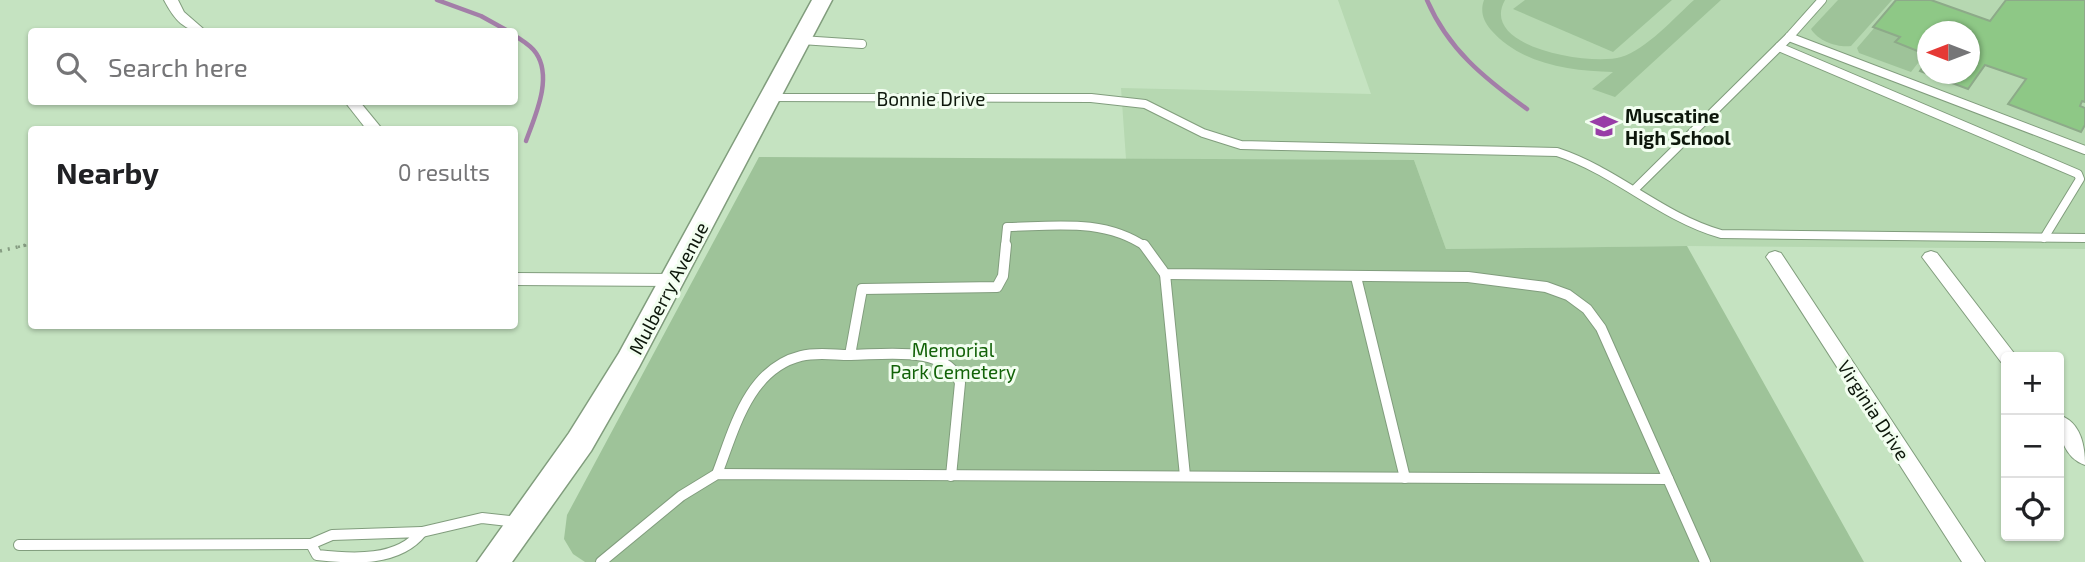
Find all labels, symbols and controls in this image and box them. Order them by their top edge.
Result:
north arrow [1917,21,1980,84]
search box [28,28,518,105]
icon: search [52,48,90,86]
text: Search here [108,51,248,82]
street label: Bonnie Drive [877,87,985,110]
place label: Muscatine High School [1625,104,1732,149]
school or university icon: Muscatine High School [1589,111,1619,141]
text: Nearby [56,154,159,190]
text: 0 results [398,158,490,186]
street label: Mulberry Avenue [623,218,713,358]
park label: Memorial Park Cemetery [890,338,1016,383]
map controls [2001,352,2064,541]
button: + [2001,352,2064,415]
street label: Virginia Drive [1833,356,1915,464]
button: − [2001,415,2064,478]
button: locate [2001,478,2064,541]

